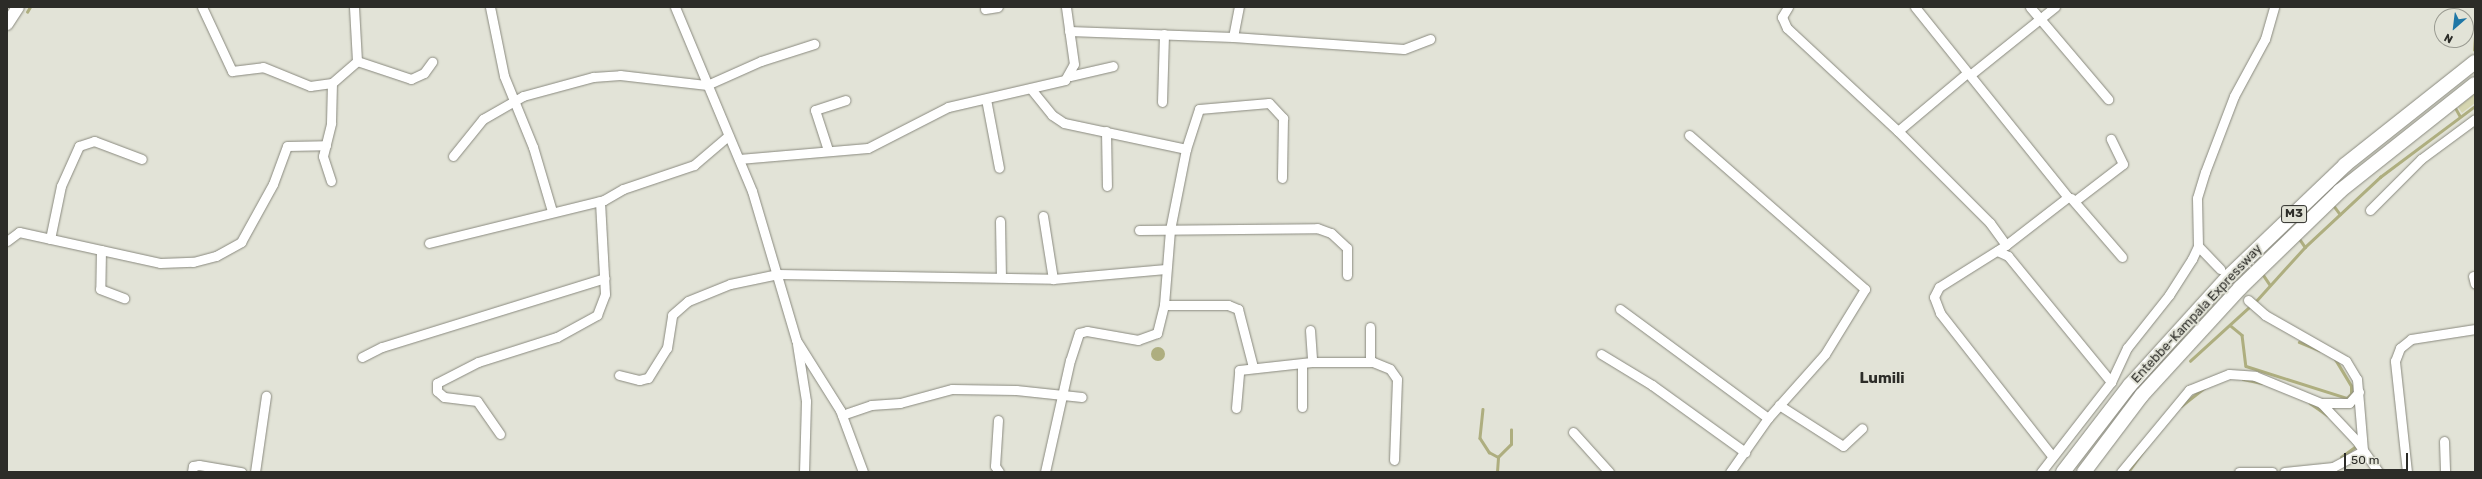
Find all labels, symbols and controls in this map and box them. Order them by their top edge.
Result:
north arrow [2434,8,2474,48]
text: N [2442,31,2455,46]
road number: M3 [2281,204,2307,224]
street label: Entebbe-Kampala Expressway [2129,241,2265,387]
district label: Lumili [1859,370,1905,388]
scale bar [2346,445,2410,471]
text: 50 m [2351,453,2379,467]

